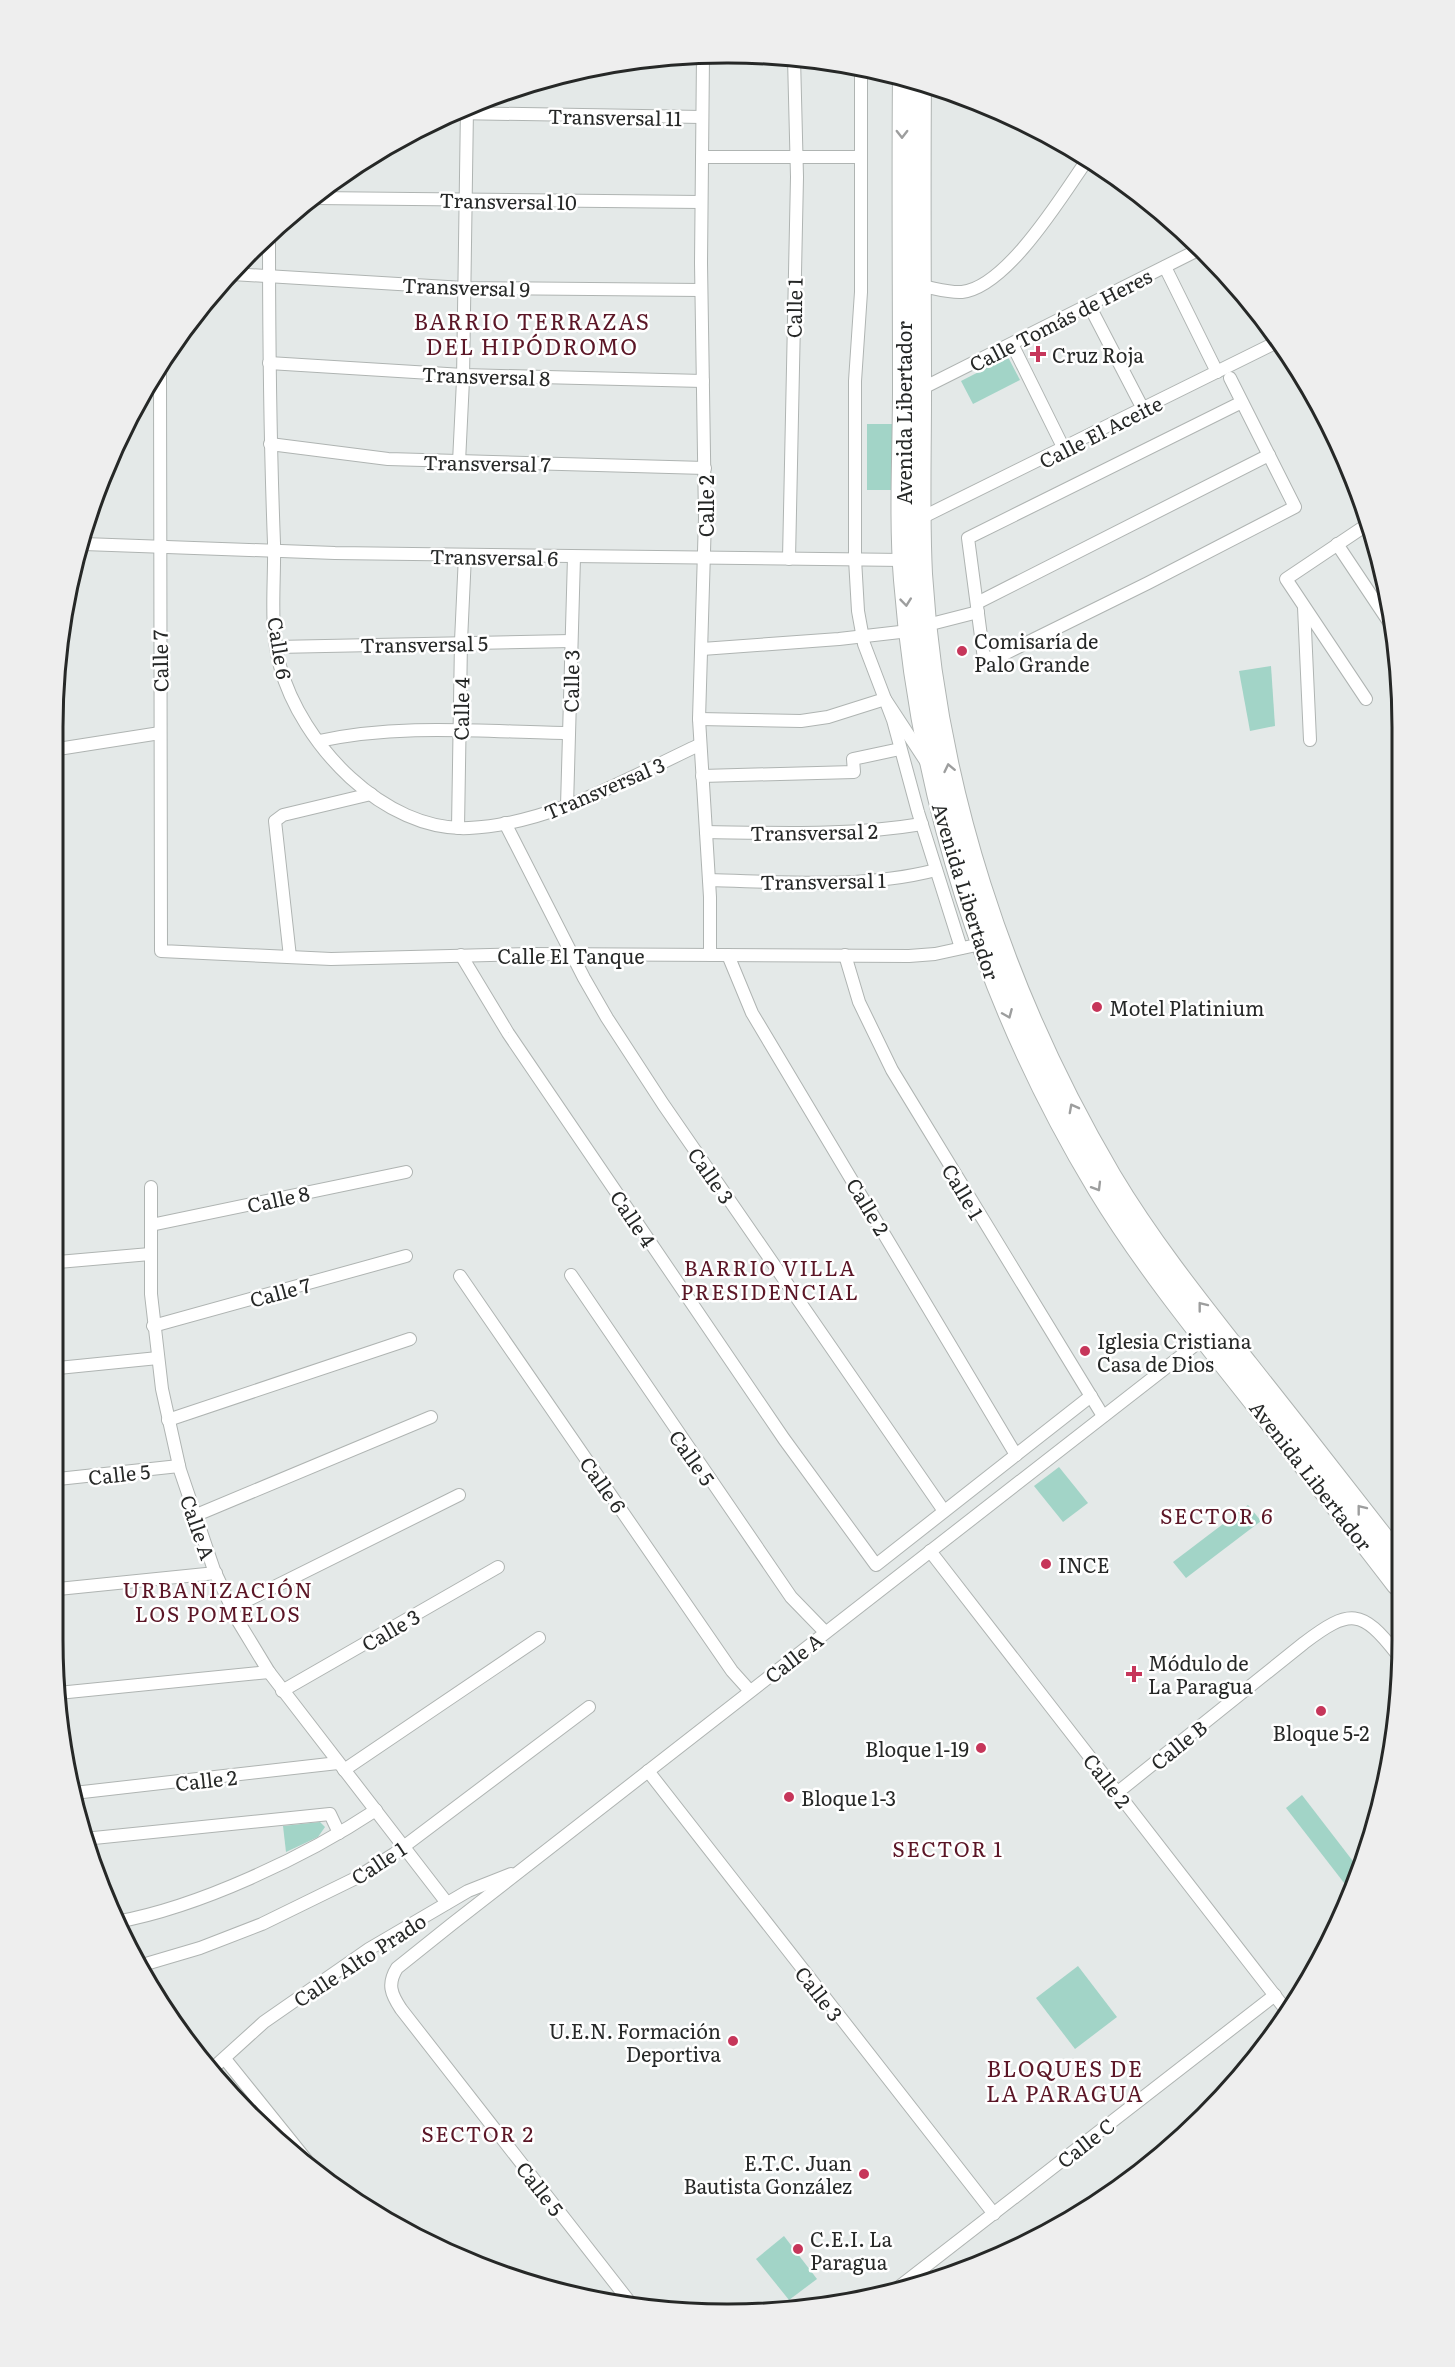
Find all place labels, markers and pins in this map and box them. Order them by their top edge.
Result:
place label: Cruz Roja [1052,339,1144,369]
marker: Cruz Roja [1029,345,1047,363]
place label: Comisaría de Palo Grande [974,625,1099,678]
marker: Comisaría de Palo Grande [955,644,969,658]
place label: Motel Platinium [1109,992,1264,1022]
marker: Motel Platinium [1090,1000,1104,1014]
place label: Iglesia Cristiana Casa de Dios [1097,1325,1252,1378]
marker: Iglesia Cristiana Casa de Dios [1078,1344,1092,1358]
place label: INCE [1058,1549,1109,1579]
marker: INCE [1039,1557,1053,1571]
place label: Módulo de La Paragua [1148,1647,1253,1700]
marker: Módulo de La Paragua [1125,1665,1143,1683]
marker: Bloque 5-2 [1314,1704,1328,1718]
place label: Bloque 5-2 [1273,1717,1369,1747]
place label: Bloque 1-19 [865,1733,969,1763]
marker: Bloque 1-19 [974,1741,988,1755]
place label: Bloque 1-3 [801,1782,896,1812]
marker: Bloque 1-3 [782,1790,796,1804]
place label: U.E.N. Formación Deportiva [549,2015,721,2068]
marker: U.E.N. Formación Deportiva [726,2034,740,2048]
place label: E.T.C. Juan Bautista González [683,2147,852,2200]
marker: E.T.C. Juan Bautista González [857,2167,871,2181]
place label: C.E.I. La Paragua [810,2223,893,2276]
marker: C.E.I. La Paragua [791,2242,805,2256]

